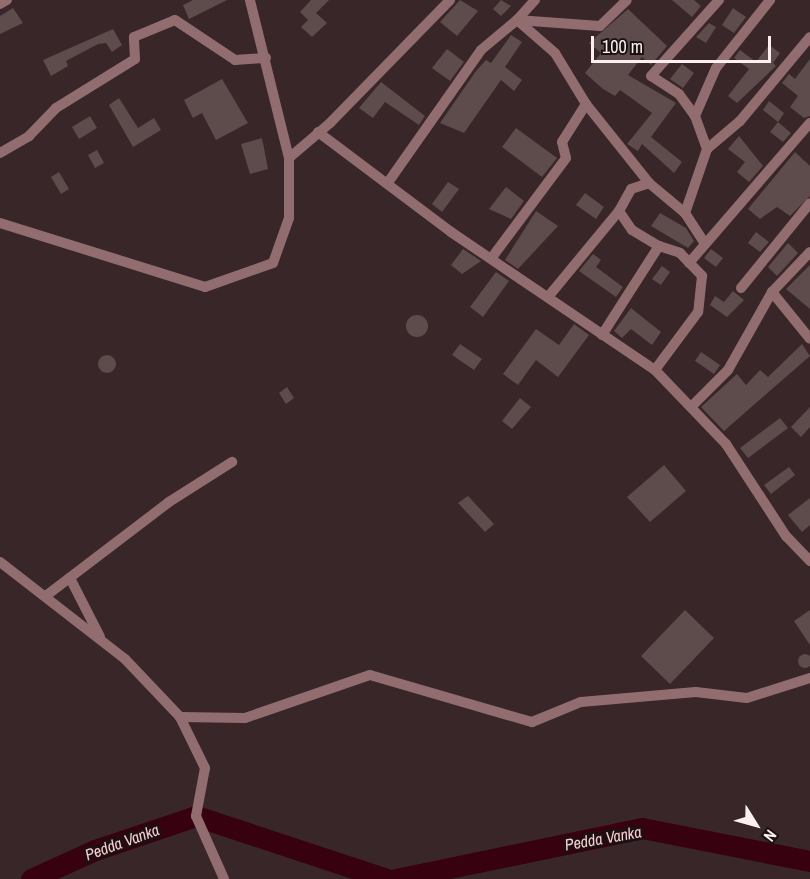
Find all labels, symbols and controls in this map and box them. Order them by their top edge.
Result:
scale bar [594,24,774,62]
text: 100 m [602,34,643,59]
north arrow [726,795,786,855]
water label: Pedda Vanka [82,820,162,864]
water label: Pedda Vanka [563,822,643,854]
text: N [759,825,782,846]

